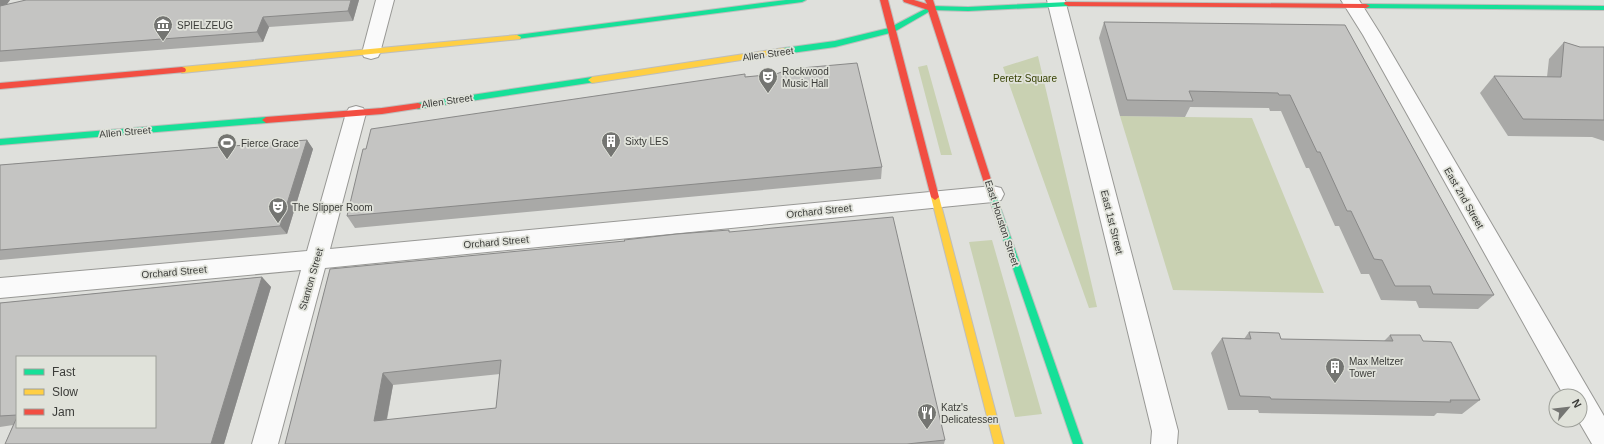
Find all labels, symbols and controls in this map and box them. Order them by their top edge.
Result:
museum icon: SPIELZEUG [152,14,174,42]
place label: SPIELZEUG [177,20,233,31]
street label: Allen Street [742,45,795,63]
theatre icon: Rockwood Music Hall [757,66,779,94]
place label: Rockwood Music Hall [782,66,829,89]
park label: Peretz Square [993,73,1057,84]
street label: Allen Street [421,92,474,110]
street label: Allen Street [99,124,151,140]
building icon: Sixty LES [600,130,622,158]
sports icon: Fierce Grace [216,132,238,160]
place label: Sixty LES [625,136,669,147]
place label: Fierce Grace [241,138,299,149]
street label: East 2nd Street [1442,165,1486,231]
street label: East Houston Street [983,179,1021,267]
street label: East 1st Street [1099,189,1125,255]
theatre icon: The Slipper Room [267,196,289,224]
place label: The Slipper Room [292,202,373,213]
street label: Orchard Street [786,202,852,220]
street label: Orchard Street [463,234,529,250]
street label: Stanton Street [297,247,325,311]
street label: Orchard Street [141,264,207,280]
legend [16,356,156,428]
building icon: Max Meltzer Tower [1324,356,1346,384]
place label: Max Meltzer Tower [1349,356,1404,379]
text: Fast [52,365,76,379]
text: Slow [52,385,78,399]
north arrow [1548,388,1588,428]
text: N [1570,397,1584,410]
restaurant icon: Katz's Delicatessen [916,402,938,430]
place label: Katz's Delicatessen [941,402,998,425]
text: Jam [52,405,75,419]

